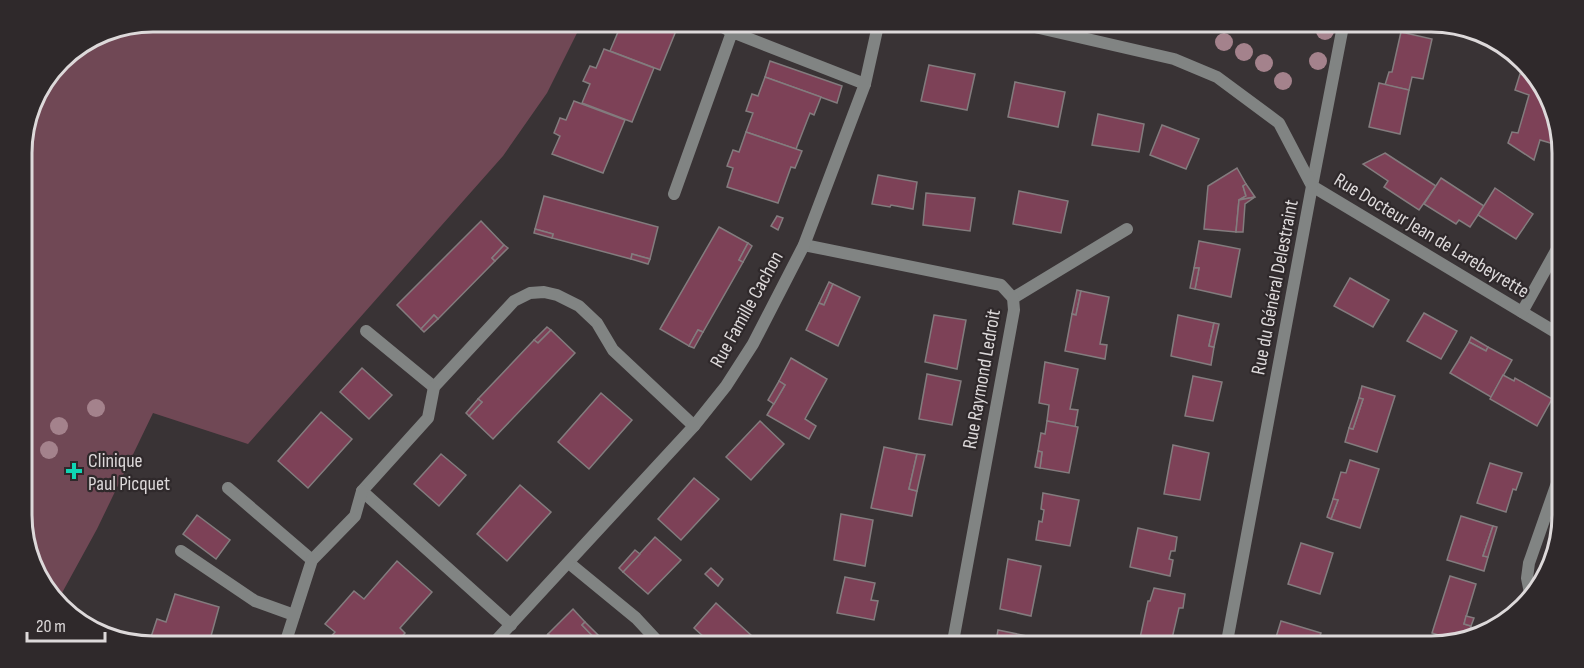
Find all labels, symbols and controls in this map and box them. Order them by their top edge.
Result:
street label: Rue Docteur Jean de Larebeyrette [1330,168,1533,304]
street label: Rue du Général Delestraint [1246,198,1304,377]
street label: Rue Famille Cachon [705,247,789,372]
street label: Rue Raymond Ledroit [958,307,1006,451]
place label: Clinique Paul Picquet [88,449,170,496]
marker: Clinique Paul Picquet [65,462,83,480]
scale bar [27,605,105,643]
text: 20 m [36,616,66,637]

